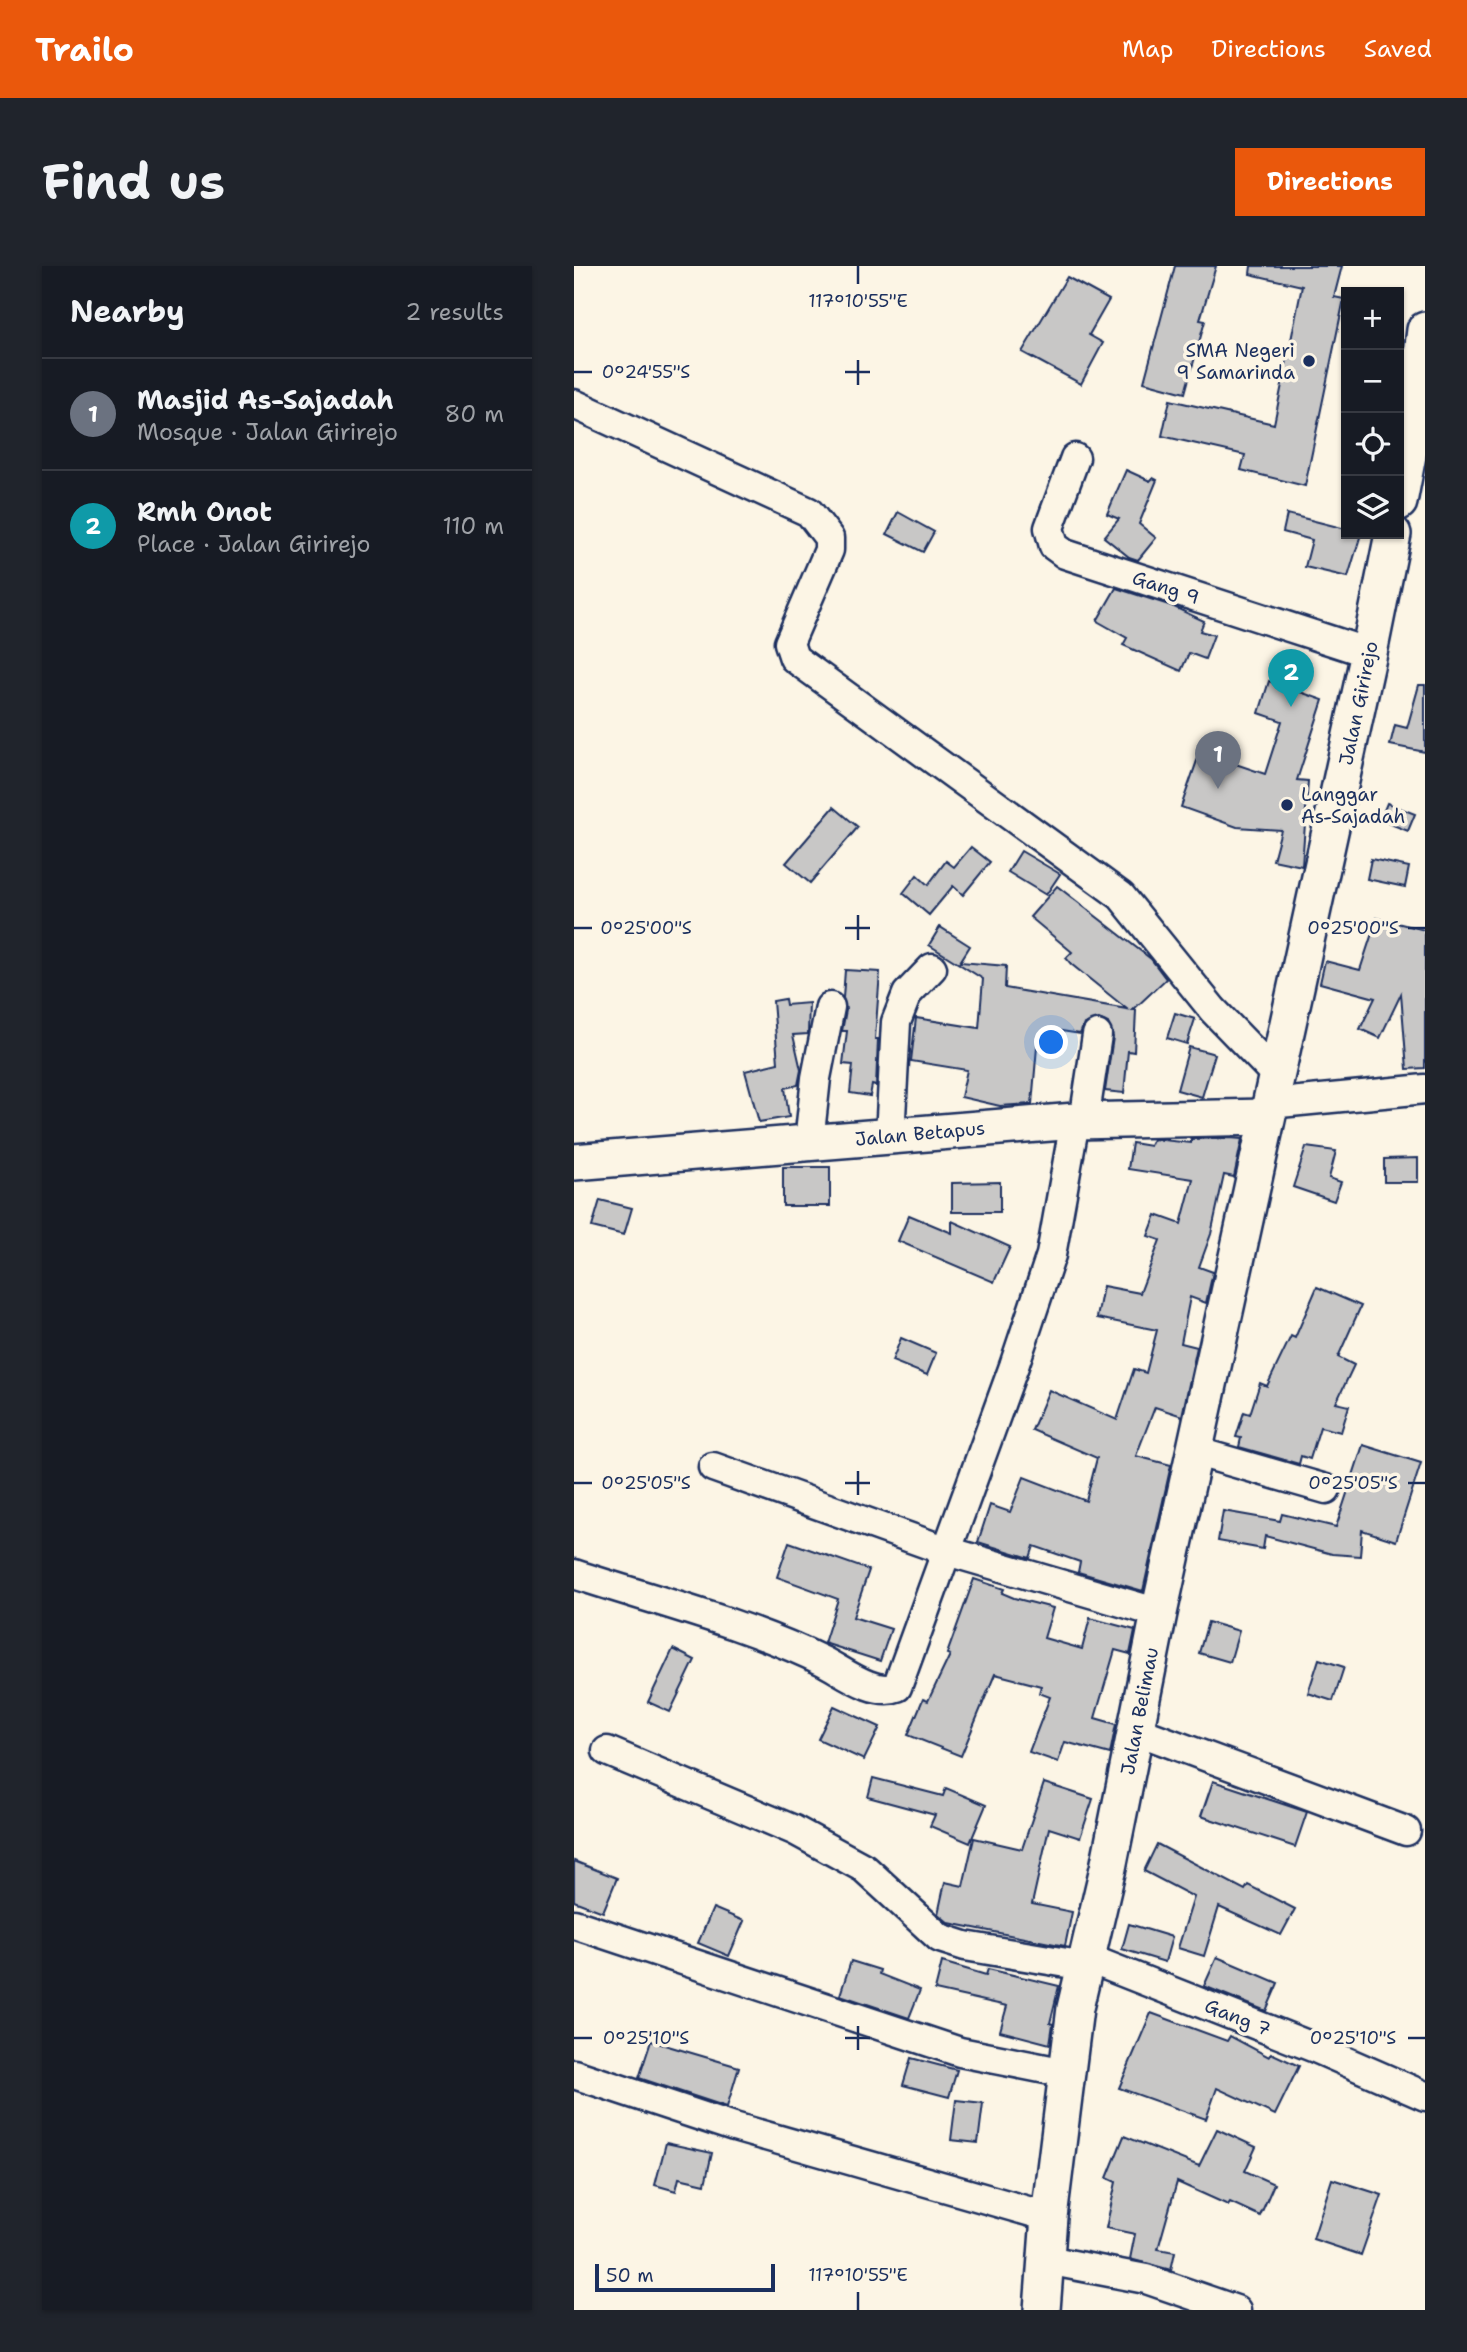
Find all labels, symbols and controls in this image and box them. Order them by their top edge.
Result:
text: Trailo [35,27,134,72]
text: Map [1122,33,1173,65]
text: Directions [1211,33,1326,65]
text: Saved [1364,33,1432,65]
button: Directions [1235,148,1425,216]
text: Find us [42,149,225,215]
map controls [1341,287,1404,539]
button: + [1341,287,1404,350]
text: 117°10'55"E [808,289,908,313]
text: Nearby [70,291,185,332]
text: 2 results [405,297,504,327]
place label: SMA Negeri 9 Samarinda [1176,338,1295,385]
button: − [1341,350,1404,413]
marker: SMA Negeri 9 Samarinda [1301,353,1317,369]
text: 0°24'55"S [602,360,690,384]
text: Masjid As-Sajadah [137,382,394,417]
text: 1 [88,399,98,429]
text: 80 m [445,399,504,429]
button: locate [1341,413,1404,476]
text: Mosque · Jalan Girirejo [137,417,398,447]
button: layers [1341,476,1404,539]
text: Rmh Onot [137,494,272,529]
text: 2 [85,511,101,541]
text: 110 m [442,511,504,541]
text: Place · Jalan Girirejo [137,529,371,559]
street label: Gang 9 [1129,565,1203,610]
street label: Jalan Girirejo [1333,639,1384,767]
pin: 2 [1268,649,1314,707]
pin: 1 [1195,731,1241,789]
place label: Langgar As-Sajadah [1301,782,1405,829]
marker: Langgar As-Sajadah [1279,797,1295,813]
text: 0°25'00"S [600,916,692,940]
text: 0°25'00"S [1307,916,1399,940]
your location [1034,1025,1068,1059]
street label: Jalan Betapus [854,1115,986,1152]
text: 0°25'05"S [601,1471,691,1495]
text: 0°25'05"S [1308,1471,1398,1495]
street label: Jalan Belimau [1115,1645,1164,1777]
street label: Gang 7 [1201,1993,1275,2042]
text: 0°25'10"S [603,2026,689,2050]
text: 0°25'10"S [1310,2026,1396,2050]
scale bar [595,2261,775,2293]
text: 50 m [606,2263,654,2288]
text: 117°10'55"E [808,2263,908,2287]

